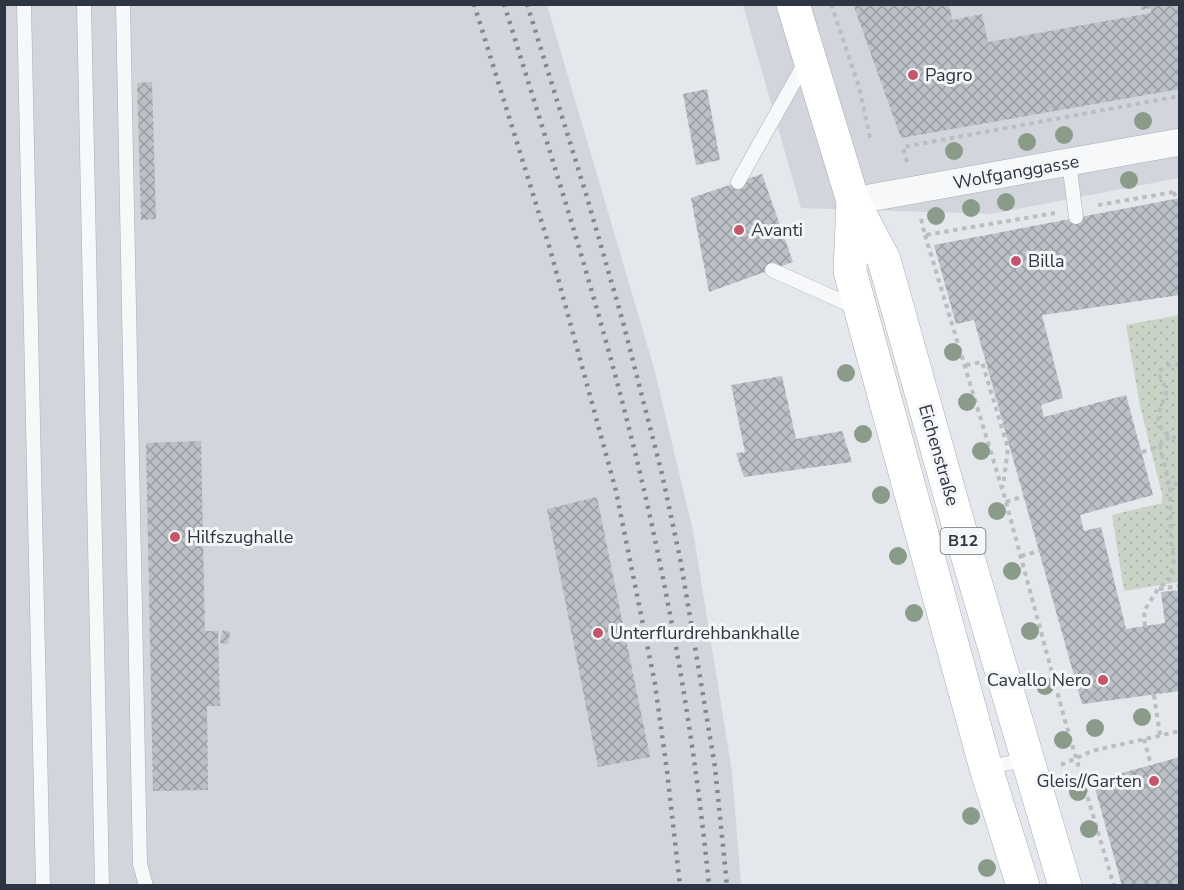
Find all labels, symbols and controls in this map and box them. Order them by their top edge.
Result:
place label: Pagro [925,63,972,87]
marker: Pagro [906,68,920,82]
street label: Wolfganggasse [951,149,1081,195]
place label: Avanti [751,218,803,242]
marker: Avanti [732,223,746,237]
place label: Billa [1028,249,1065,273]
marker: Billa [1009,254,1023,268]
street label: Eichenstraße [913,401,965,509]
place label: Hilfszughalle [187,525,293,549]
road number: B12 [940,528,986,554]
marker: Hilfszughalle [168,530,182,544]
place label: Unterflurdrehbankhalle [610,621,800,645]
marker: Unterflurdrehbankhalle [591,626,605,640]
place label: Cavallo Nero [987,668,1091,692]
marker: Cavallo Nero [1096,673,1110,687]
place label: Gleis//Garten [1037,769,1142,793]
marker: Gleis//Garten [1147,774,1161,788]

